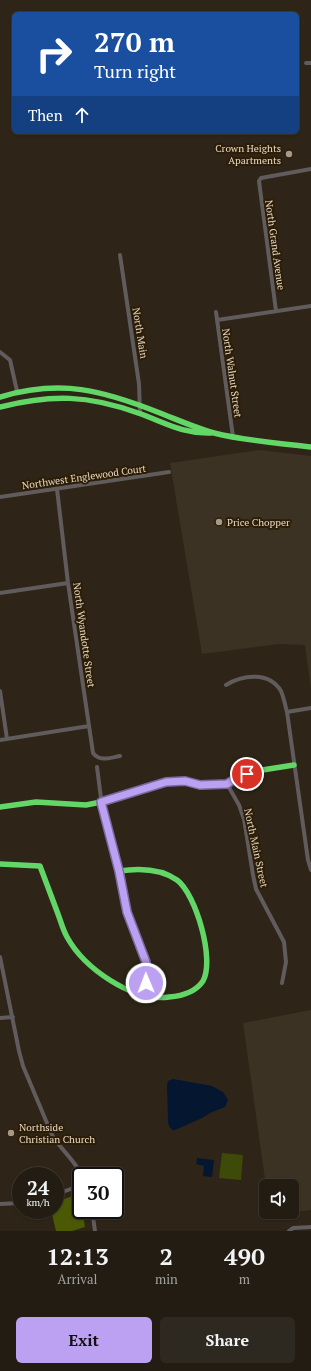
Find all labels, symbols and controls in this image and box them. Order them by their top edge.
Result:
text: 270 m [94,23,175,60]
icon: right [28,28,80,80]
text: Turn right [94,59,176,83]
icon: ahead [71,104,93,126]
text: Then [28,105,63,125]
place label: Crown Heights Apartments [215,142,281,167]
marker: Crown Heights Apartments [284,149,294,159]
street label: North Grand Avenue [262,199,288,291]
street label: North Main [130,307,150,359]
street label: North Walnut Street [219,328,245,419]
street label: Northwest Englewood Court [21,462,147,492]
place label: Price Chopper [227,516,290,529]
marker: Price Chopper [214,517,224,527]
street label: North Wyandotte Street [70,582,98,689]
pin [230,757,264,791]
icon: arrive [236,763,258,785]
street label: North Main Street [241,807,271,889]
position arrow [125,962,167,1004]
place label: Northside Christian Church [19,1121,95,1146]
marker: Northside Christian Church [6,1128,16,1138]
speed limit sign: 30 [72,1167,124,1219]
text: 24 [27,1174,49,1201]
map controls [259,1179,299,1219]
button: sound [259,1179,299,1219]
text: km/h [26,1196,50,1209]
text: 12:13 [46,1240,109,1272]
text: 2 [160,1240,173,1272]
text: 490 [224,1240,265,1272]
text: Arrival [58,1270,97,1288]
text: min [155,1270,178,1288]
text: m [239,1270,250,1288]
button: Exit [16,1317,152,1363]
button: Share [160,1317,295,1363]

